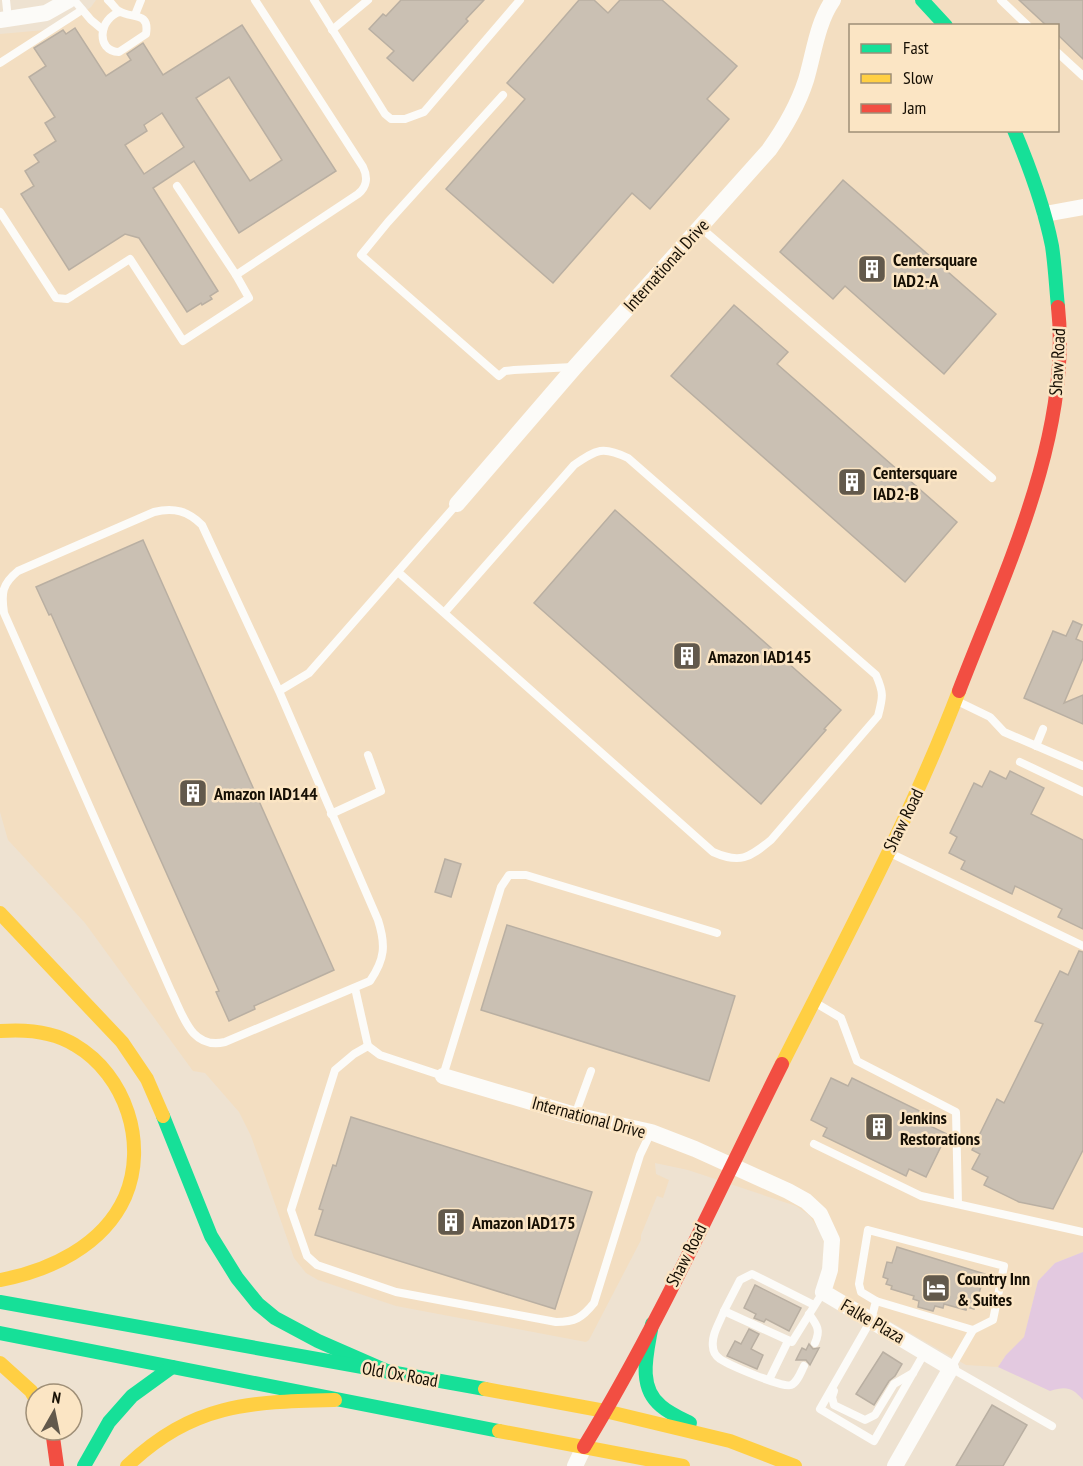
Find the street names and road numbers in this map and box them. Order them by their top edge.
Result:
street label: International Drive [618,214,714,316]
street label: Shaw Road [1044,328,1070,396]
street label: Shaw Road [878,785,928,855]
street label: International Drive [530,1091,648,1143]
street label: Shaw Road [660,1220,712,1290]
street label: Falke Plaza [837,1294,909,1348]
street label: Old Ox Road [360,1356,440,1392]

